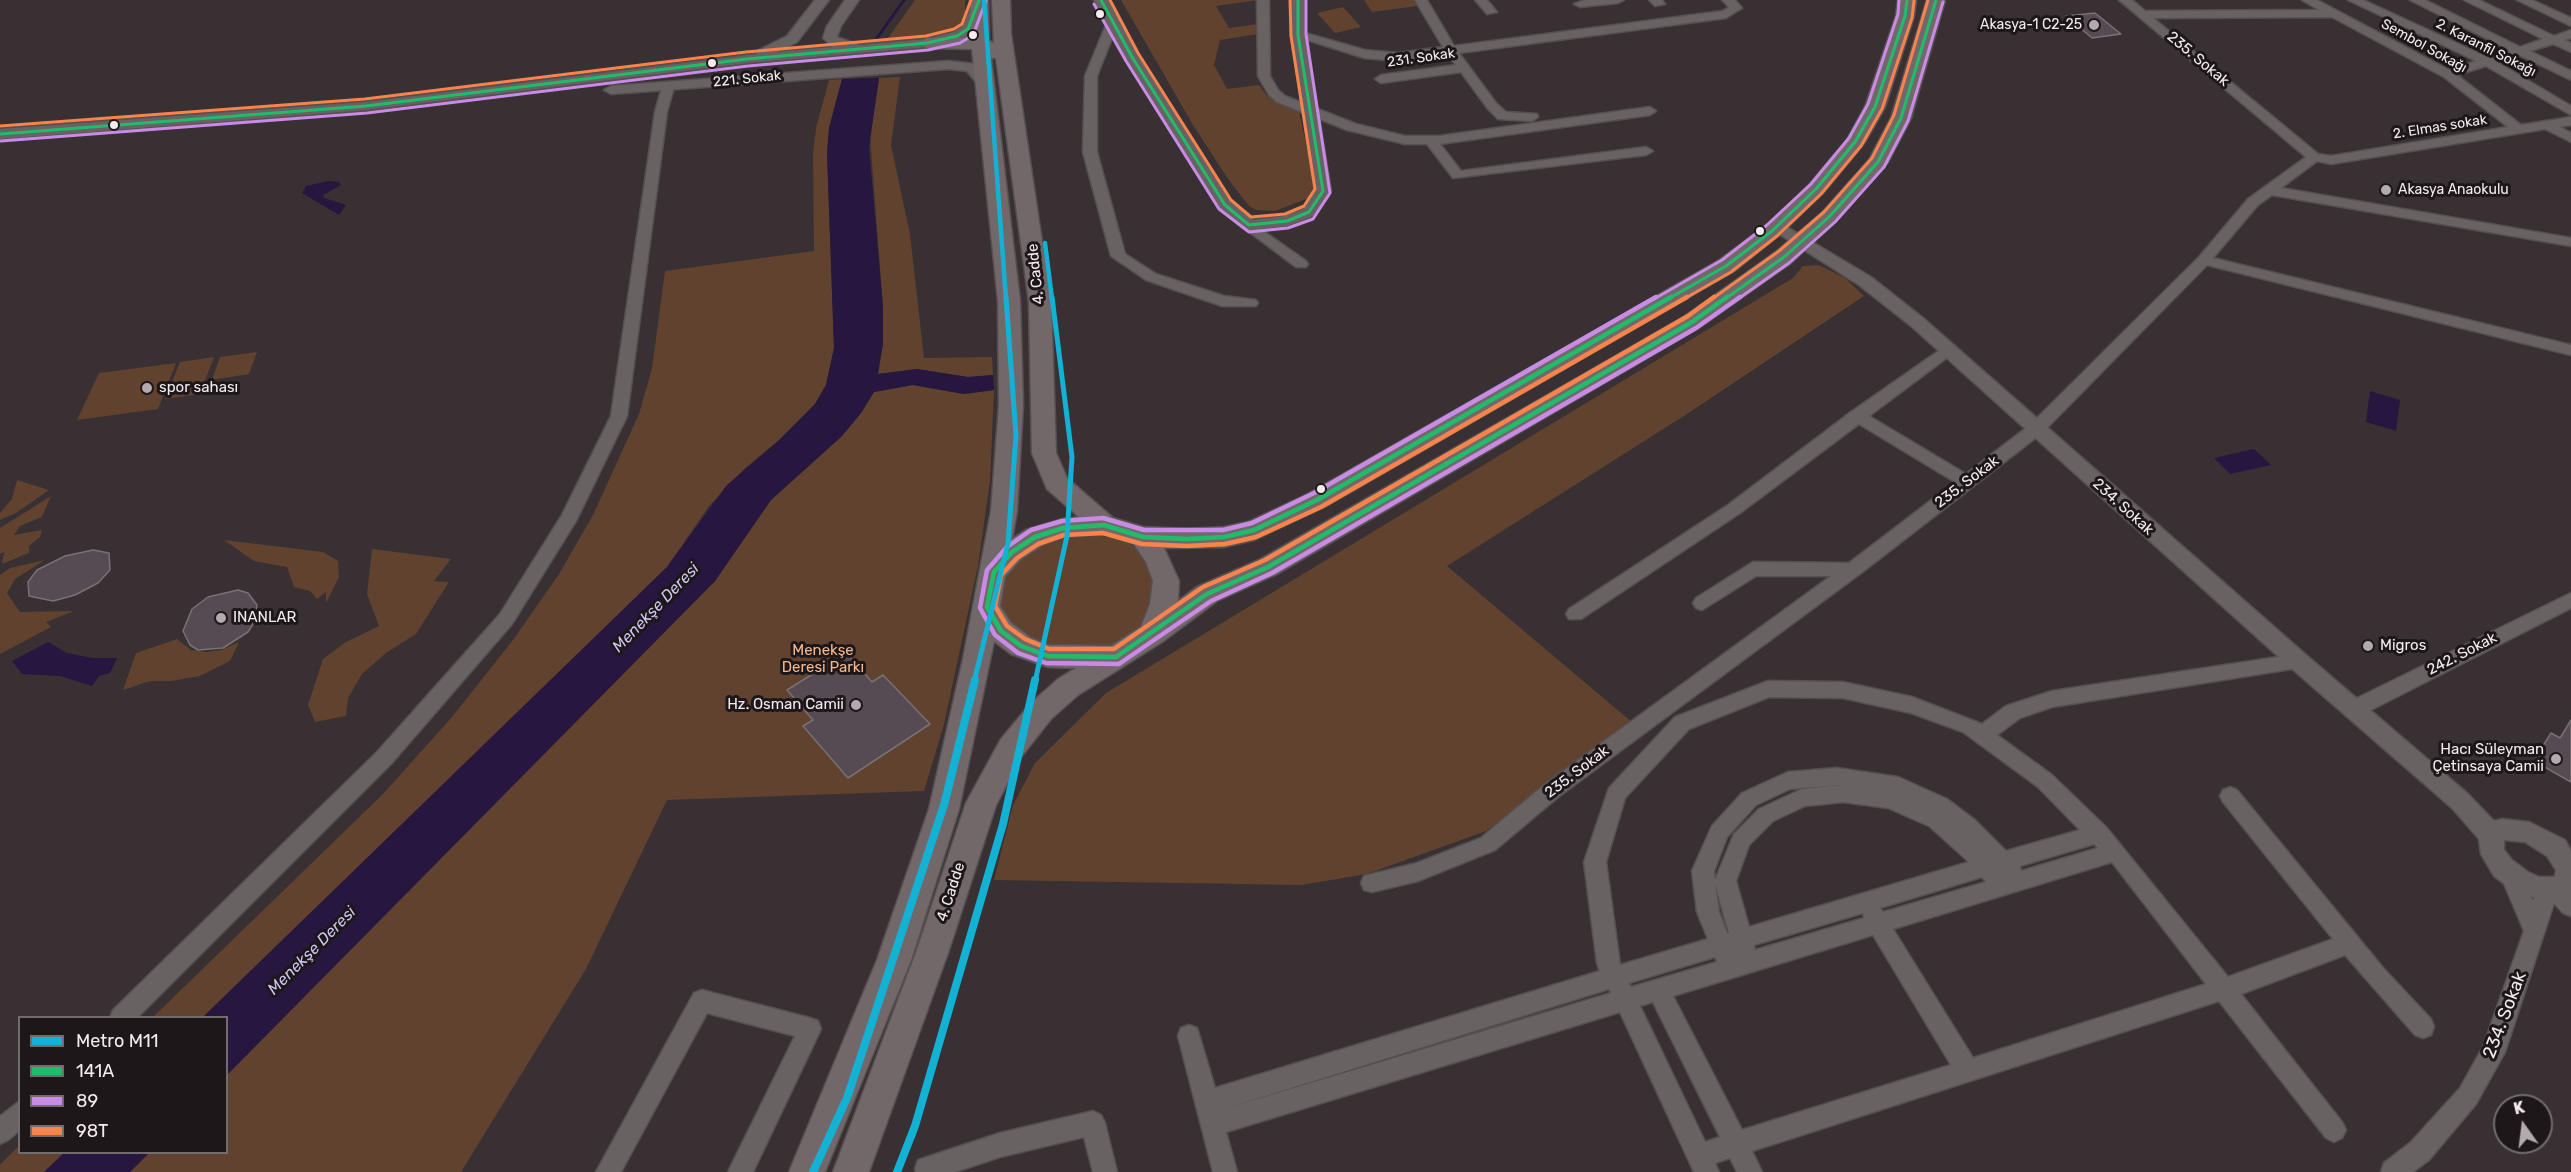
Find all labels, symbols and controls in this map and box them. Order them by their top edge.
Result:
unlabelled marker [1094,8,1106,20]
street label: 2. Karanfil Sokağı [2433,15,2539,81]
street label: Sembol Sokağı [2378,16,2470,76]
place label: Akasya-1 C2-25 [1980,17,2082,33]
marker: Akasya-1 C2-25 [2087,18,2101,32]
street label: 235. Sokak [2163,28,2233,90]
unlabelled marker [967,29,979,41]
street label: 231. Sokak [1386,45,1456,71]
unlabelled marker [706,57,718,69]
street label: 221. Sokak [712,67,782,91]
street label: 2. Elmas sokak [2392,111,2488,143]
unlabelled marker [108,119,120,131]
place label: Akasya Anaokulu [2398,182,2509,198]
marker: Akasya Anaokulu [2379,183,2393,197]
unlabelled marker [1754,225,1766,237]
street label: 4. Cadde [1024,243,1048,305]
place label: spor sahası [159,379,238,397]
marker: spor sahası [140,381,154,395]
street label: 235. Sokak [1931,452,2003,512]
street label: 234. Sokak [2089,475,2157,539]
unlabelled marker [1315,483,1327,495]
water label: Menekşe Deresi [609,559,703,657]
place label: INANLAR [233,609,296,627]
marker: INANLAR [214,611,228,625]
street label: 242. Sokak [2424,629,2500,679]
place label: Migros [2380,637,2426,655]
marker: Migros [2361,639,2375,653]
park label: Menekşe Deresi Parkı [782,642,864,677]
place label: Hz. Osman Camii [727,696,844,714]
marker: Hz. Osman Camii [849,698,863,712]
place label: Hacı Süleyman Çetinsaya Camii [2433,741,2544,776]
street label: 235. Sokak [1541,742,1613,802]
marker: Hacı Süleyman Çetinsaya Camii [2549,752,2563,766]
street label: 4. Cadde [933,860,969,924]
water label: Menekşe Deresi [264,903,360,999]
street label: 234. Sokak [2479,969,2531,1061]
legend [18,1016,228,1154]
text: Metro M11 [76,1030,158,1052]
text: 141A [76,1060,114,1082]
text: 89 [76,1090,98,1112]
north arrow [2493,1094,2553,1154]
text: K [2512,1097,2526,1118]
text: 98T [76,1120,109,1142]

